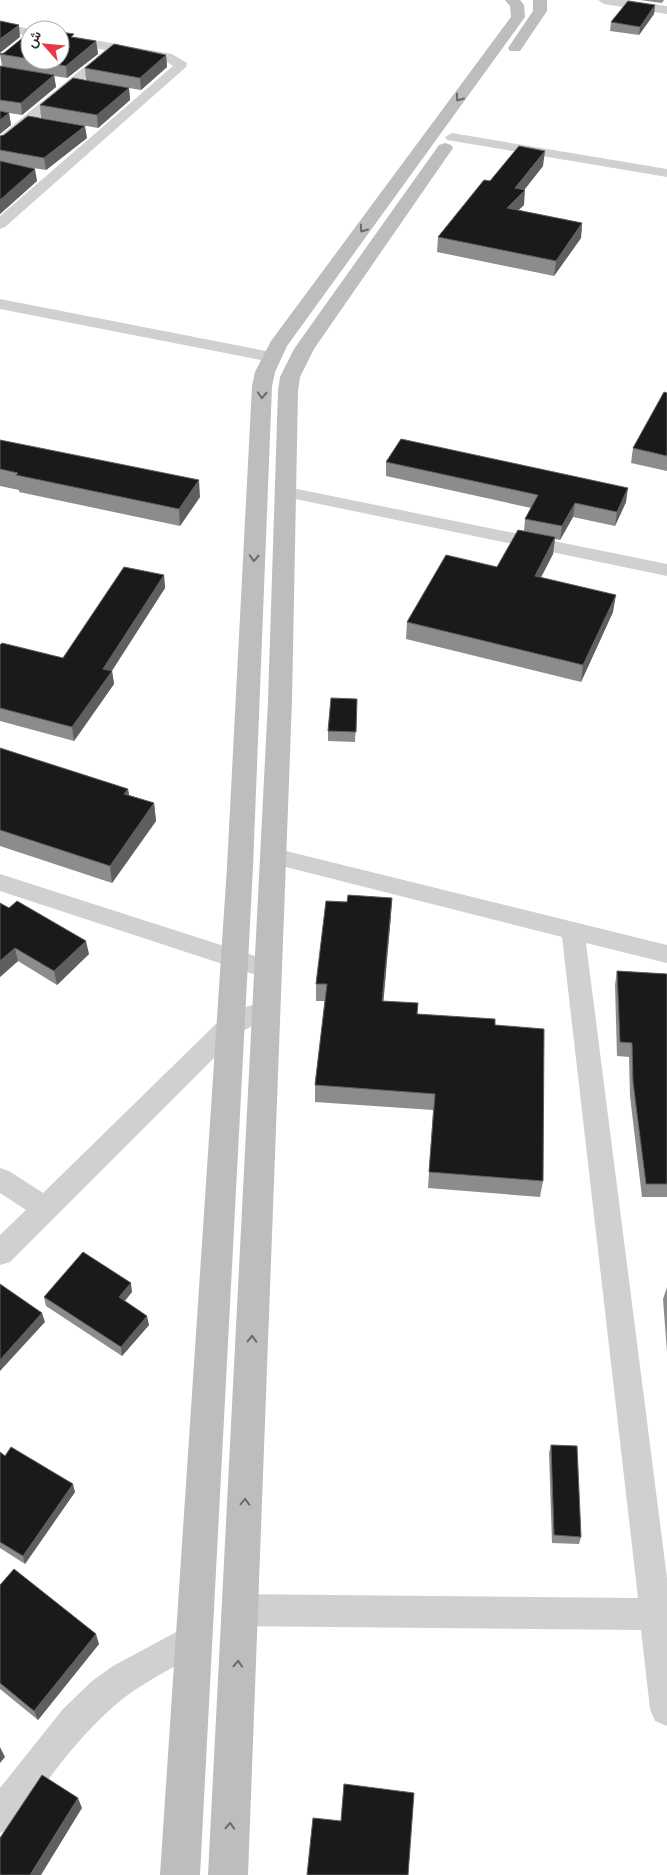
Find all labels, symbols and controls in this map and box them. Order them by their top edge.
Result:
north arrow [20,20,70,70]
text: ش [22,27,45,51]
one-way arrow [456,92,465,101]
one-way arrow [360,223,369,233]
one-way arrow [256,391,267,399]
one-way arrow [249,554,260,562]
one-way arrow [247,1335,257,1343]
one-way arrow [240,1497,251,1505]
one-way arrow [233,1660,244,1668]
one-way arrow [225,1822,236,1830]

